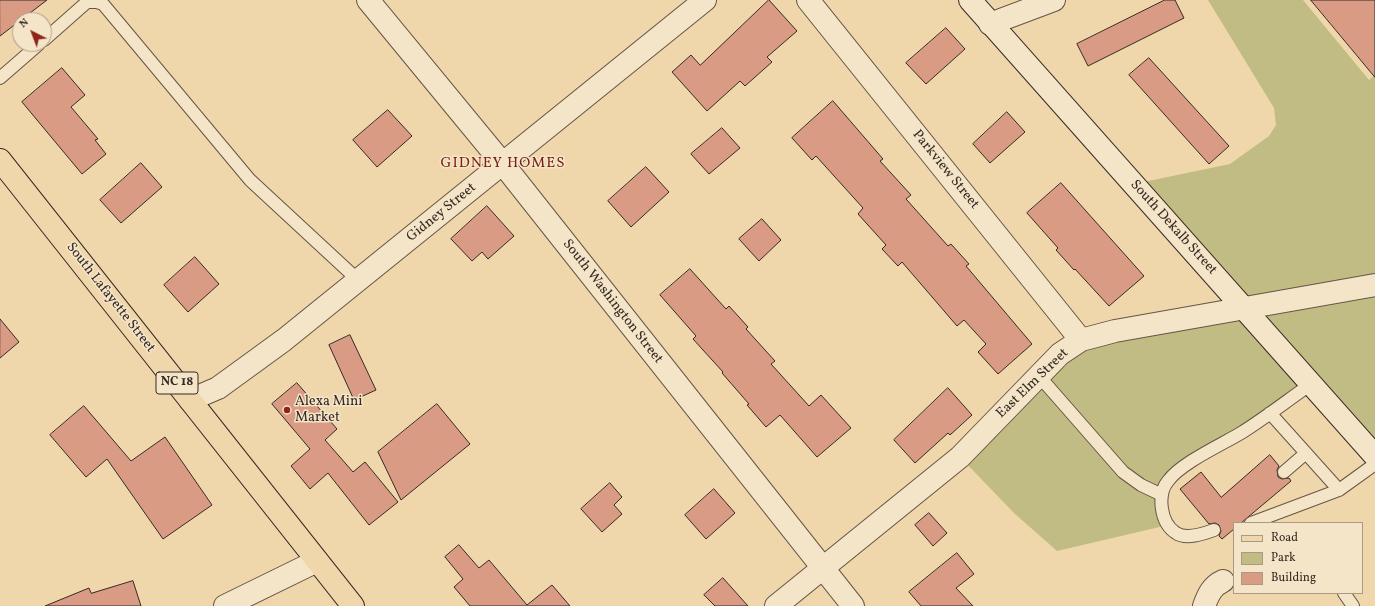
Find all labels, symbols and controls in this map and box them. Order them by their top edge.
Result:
north arrow [12,12,52,52]
text: N [16,15,32,32]
street label: Parkview Street [908,127,982,213]
district label: GIDNEY HOMES [440,155,566,173]
street label: South Dekalb Street [1126,177,1220,279]
street label: Gidney Street [404,180,480,246]
street label: South Washington Street [558,236,666,368]
street label: South Lafayette Street [62,240,158,356]
street label: East Elm Street [994,345,1072,423]
road number: NC 18 [156,372,198,394]
place label: Alexa Mini Market [295,394,363,426]
marker: Alexa Mini Market [282,405,292,415]
legend [1233,522,1363,594]
text: Road [1271,530,1298,546]
text: Park [1271,550,1296,566]
text: Building [1271,570,1316,586]

